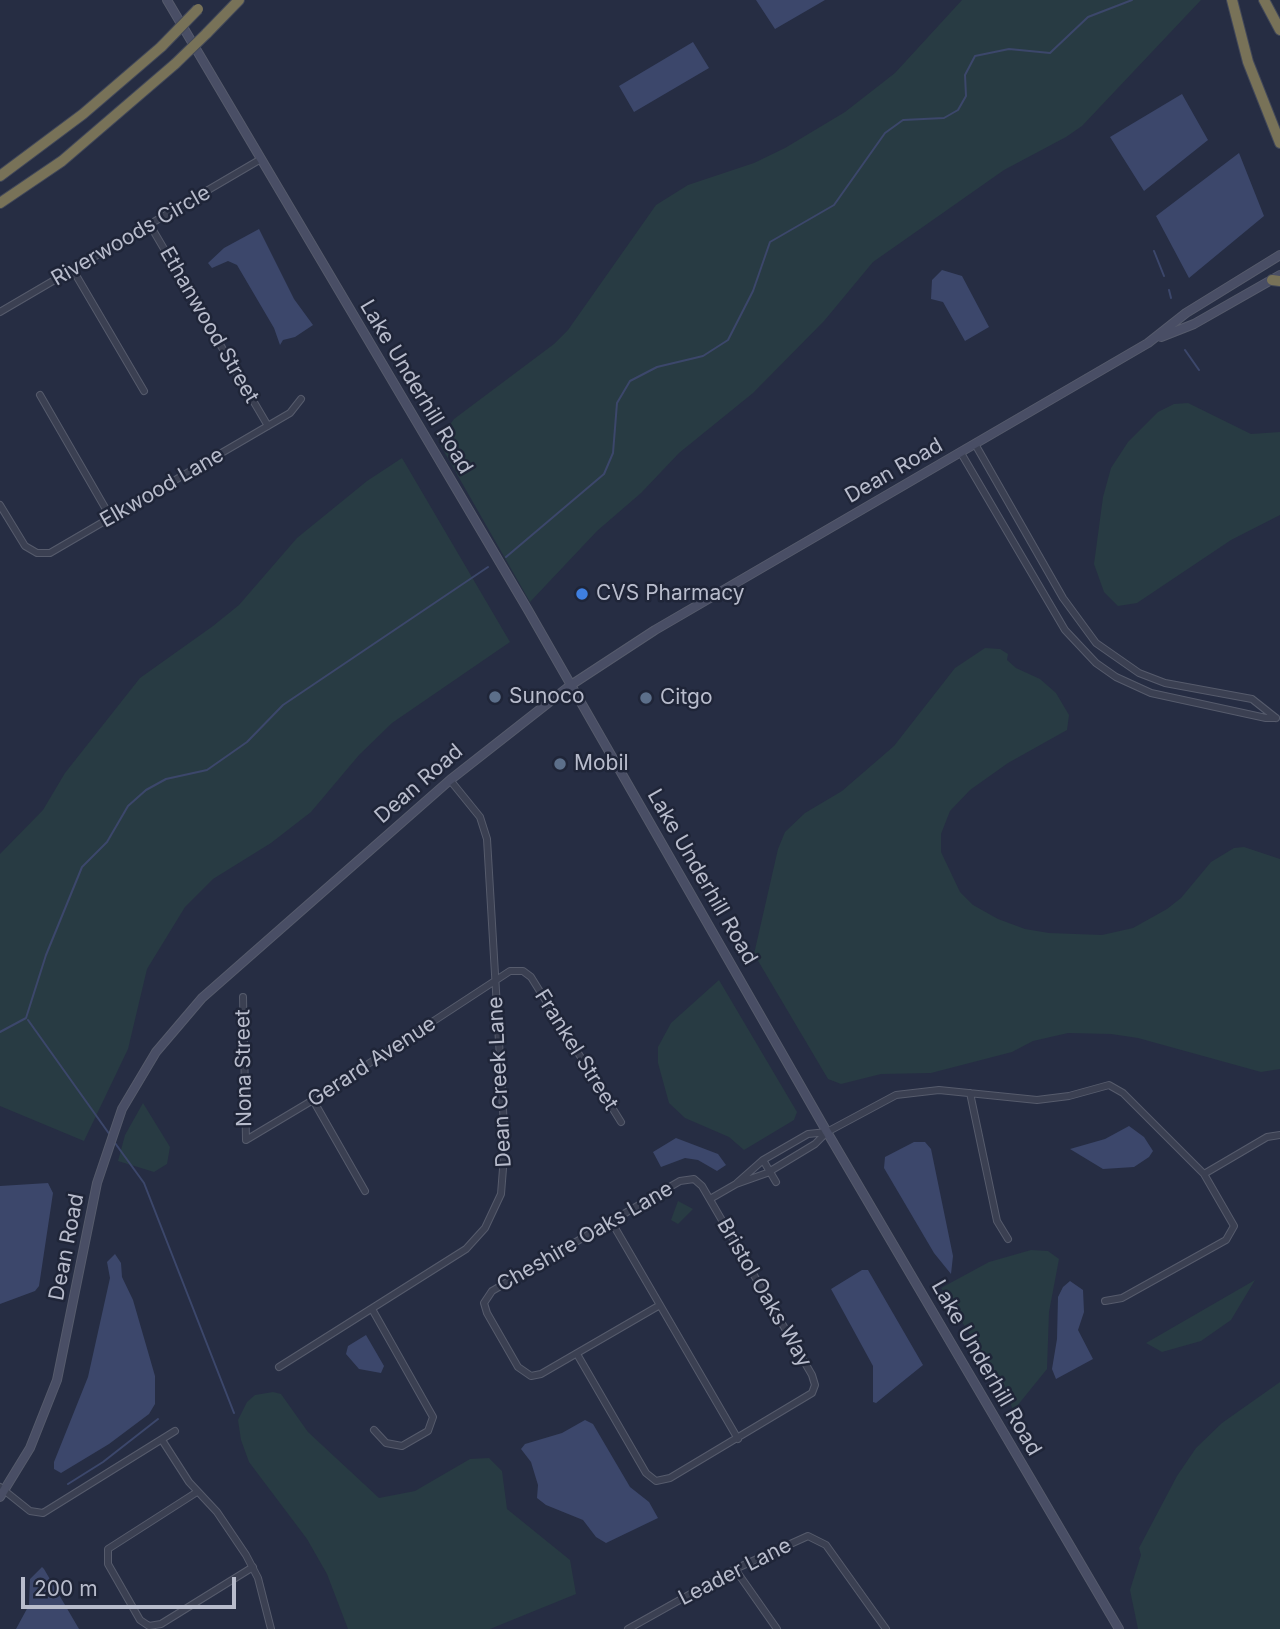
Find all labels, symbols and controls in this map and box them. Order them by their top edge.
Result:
street label: Riverwoods Circle [47,180,215,292]
street label: Ethanwood Street [154,242,264,408]
street label: Lake Underhill Road [354,295,478,479]
street label: Dean Road [841,433,947,509]
street label: Elkwood Lane [96,443,228,533]
place label: CVS Pharmacy [596,581,745,607]
marker: CVS Pharmacy [574,586,590,602]
place label: Sunoco [509,684,584,710]
place label: Citgo [660,685,713,711]
marker: Sunoco [487,689,503,705]
marker: Citgo [638,690,654,706]
street label: Dean Road [370,739,468,829]
place label: Mobil [574,751,629,777]
marker: Mobil [552,756,568,772]
street label: Lake Underhill Road [641,785,763,969]
street label: Frankel Street [529,985,623,1115]
street label: Dean Creek Lane [483,996,517,1168]
street label: Nona Street [230,1009,258,1127]
street label: Gerard Avenue [303,1011,441,1113]
street label: Cheshire Oaks Lane [493,1176,677,1298]
street label: Dean Road [44,1191,90,1303]
street label: Bristol Oaks Way [711,1214,817,1372]
street label: Lake Underhill Road [925,1276,1047,1460]
street label: Leader Lane [674,1533,796,1611]
scale bar [24,1562,240,1606]
text: 200 m [34,1576,98,1601]

